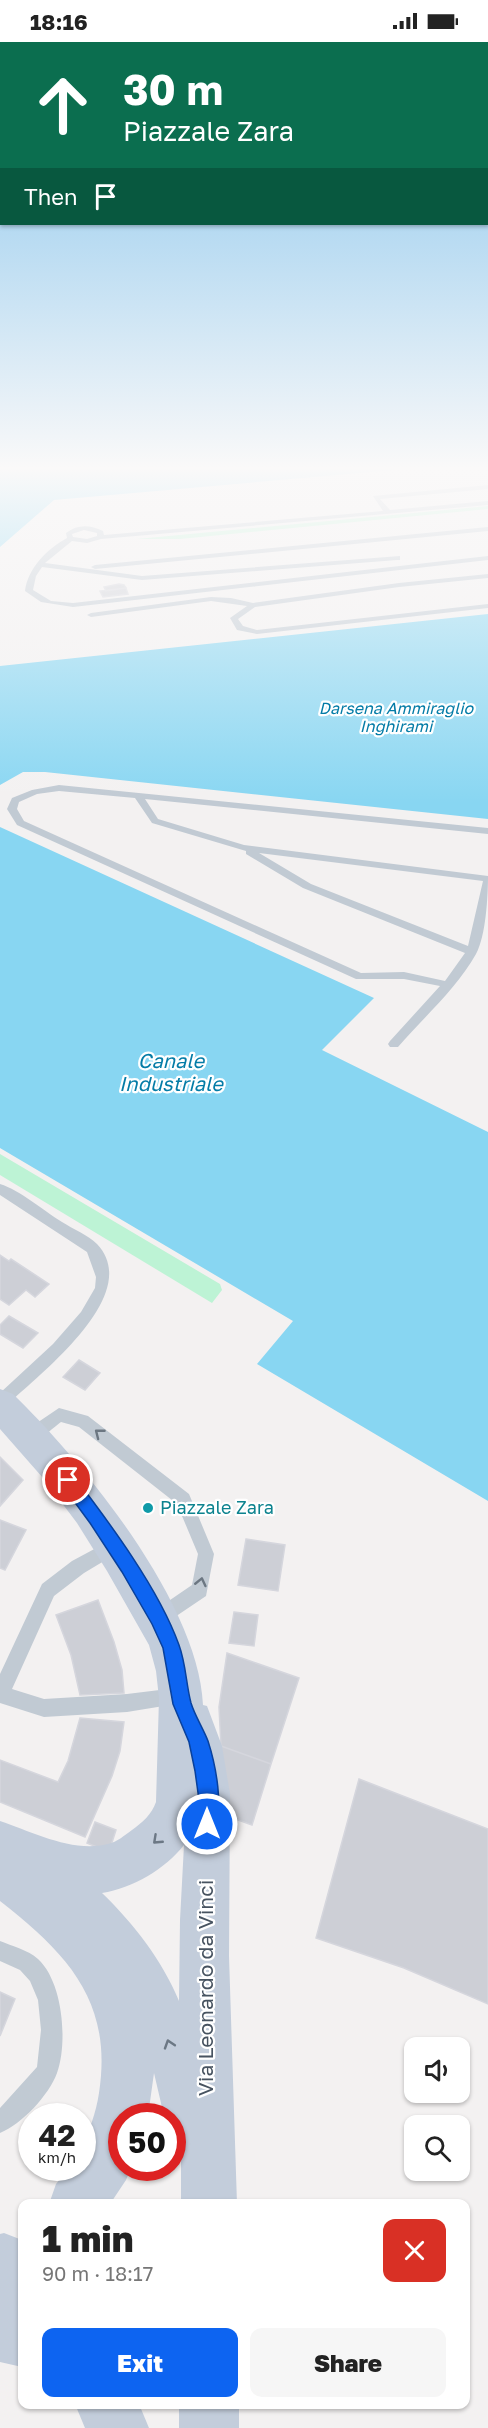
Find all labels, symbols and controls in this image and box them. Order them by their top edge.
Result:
text: 18:16 [30,8,88,35]
text: 30 m [123,64,223,114]
icon: ahead [24,66,102,144]
text: Piazzale Zara [123,115,294,147]
icon: arrive [89,180,122,213]
text: Then [24,183,77,210]
water label: Darsena Ammiraglio Inghirami [319,698,475,736]
water label: Canale Industriale [119,1048,224,1095]
one-way arrow [95,1429,106,1440]
pin [42,1454,93,1505]
icon: arrive [51,1463,84,1496]
place label: Piazzale Zara [160,1496,274,1518]
marker: Piazzale Zara [141,1501,155,1515]
one-way arrow [193,1577,206,1587]
position arrow [175,1792,239,1856]
one-way arrow [153,1832,164,1843]
street label: Via Leonardo da Vinci [192,1880,218,2096]
map controls [404,2037,470,2181]
button: sound [404,2037,470,2103]
one-way arrow [164,2039,177,2050]
speed limit sign: 50 [108,2103,186,2181]
button: search [404,2115,470,2181]
text: 42 [38,2117,76,2153]
text: km/h [38,2148,76,2166]
text: 1 min [42,2217,133,2260]
button: close [383,2219,446,2282]
text: 90 m · 18:17 [42,2261,153,2285]
button: Exit [42,2328,238,2397]
button: Share [250,2328,446,2397]

